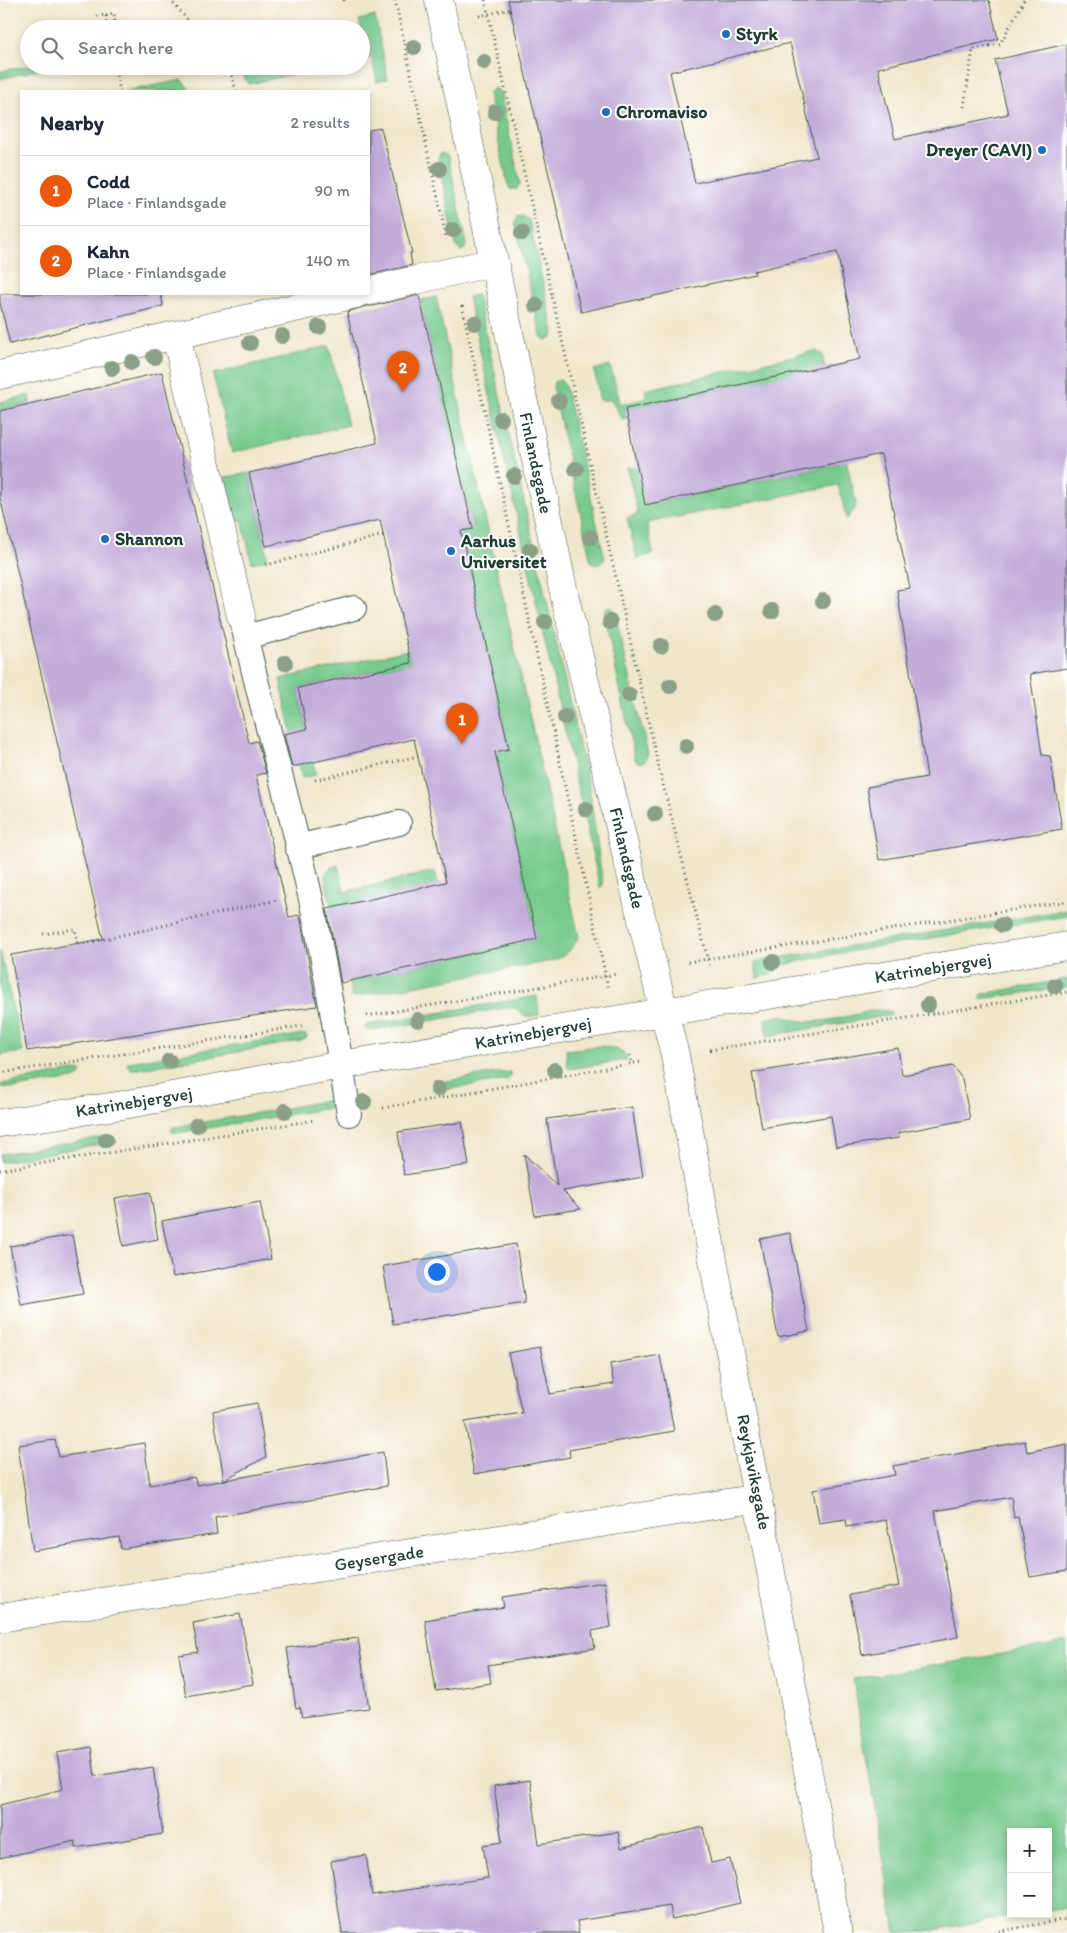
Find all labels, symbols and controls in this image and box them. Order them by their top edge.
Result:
search box [20,20,370,75]
place label: Styrk [736,23,778,45]
marker: Styrk [720,28,732,40]
icon: search [38,34,66,62]
text: Search here [78,36,173,59]
place label: Chromaviso [616,101,707,123]
marker: Chromaviso [600,106,612,118]
text: Nearby [40,110,104,135]
text: 2 results [290,113,350,132]
place label: Dreyer (CAVI) [926,139,1032,161]
marker: Dreyer (CAVI) [1036,144,1048,156]
text: Codd [87,170,130,193]
text: 1 [52,181,60,200]
text: 90 m [315,181,350,200]
text: Place · Finlandsgade [87,193,227,212]
text: Kahn [87,240,129,263]
text: 2 [52,251,60,270]
text: 140 m [306,251,350,270]
text: Place · Finlandsgade [87,263,227,282]
pin: 2 [387,351,419,392]
street label: Finlandsgade [515,410,557,516]
place label: Shannon [115,528,184,550]
place label: Aarhus Universitet [460,530,547,573]
marker: Shannon [99,533,111,545]
marker: Aarhus Universitet [445,545,457,557]
pin: 1 [446,703,478,744]
street label: Finlandsgade [605,805,649,911]
street label: Katrinebjergvej [873,948,993,988]
street label: Katrinebjergvej [473,1012,593,1054]
street label: Katrinebjergvej [74,1082,194,1122]
your location [424,1259,450,1285]
street label: Reykjaviksgade [732,1412,776,1532]
street label: Geysergade [333,1540,425,1576]
map controls [1007,1828,1052,1918]
button: + [1007,1828,1052,1873]
button: − [1007,1873,1052,1918]

